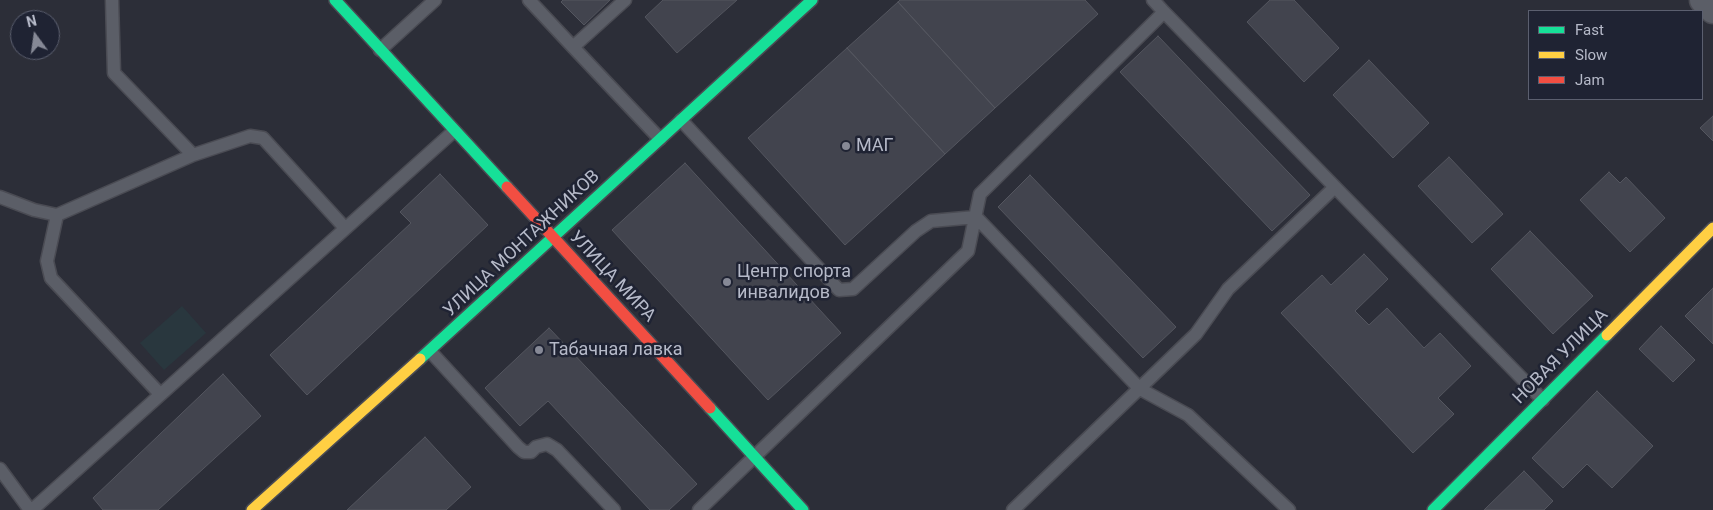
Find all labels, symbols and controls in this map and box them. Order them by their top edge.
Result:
north arrow [10,10,60,60]
legend [1528,10,1703,100]
text: N [25,12,38,30]
text: Fast [1575,21,1604,39]
text: Slow [1575,46,1607,64]
text: Jam [1575,71,1605,89]
place label: МАГ [856,135,894,157]
marker: МАГ [840,140,852,152]
street label: УЛИЦА МОНТАЖНИКОВ [440,166,604,322]
street label: УЛИЦА МИРА [564,227,660,327]
place label: Центр спорта инвалидов [737,261,851,304]
marker: Центр спорта инвалидов [721,276,733,288]
street label: НОВАЯ УЛИЦА [1509,305,1613,409]
place label: Табачная лавка [549,339,683,361]
marker: Табачная лавка [533,344,545,356]

